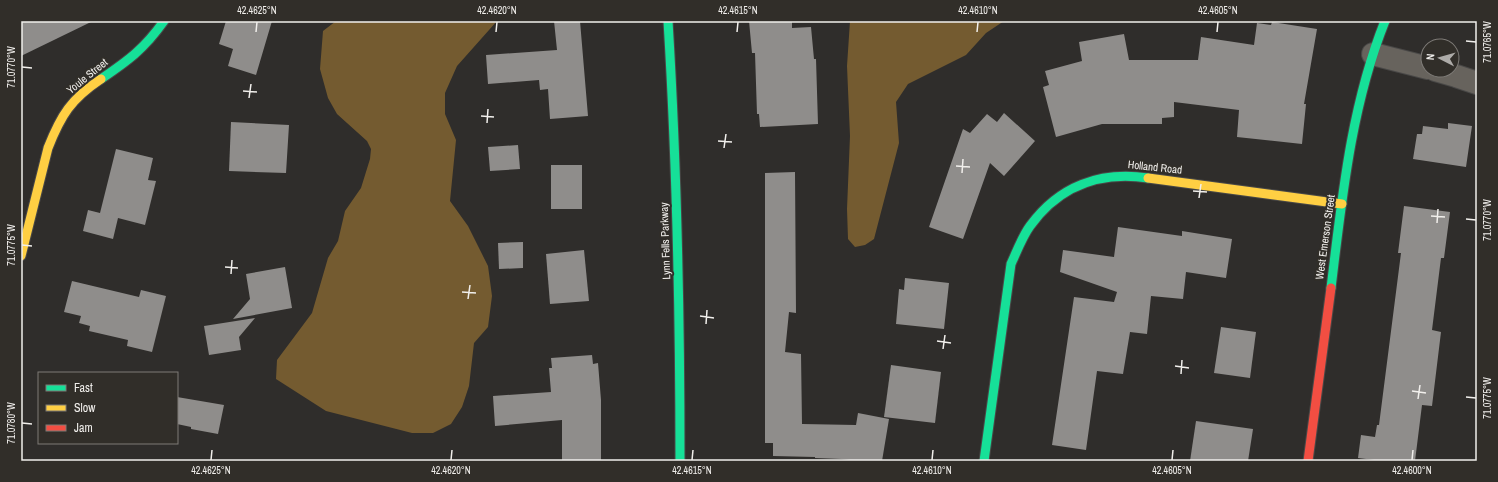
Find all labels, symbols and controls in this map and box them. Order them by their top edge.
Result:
text: 42.4625°N [237,4,277,17]
text: 42.4620°N [477,4,517,17]
text: 42.4615°N [718,4,758,17]
text: 42.4610°N [958,4,998,17]
text: 42.4605°N [1198,4,1238,17]
text: 71.0765°W [1481,21,1494,63]
north arrow [1420,38,1460,78]
text: 71.0770°W [5,46,18,88]
text: N [1423,53,1437,61]
street label: Youle Street [64,55,111,97]
street label: Holland Road [1127,157,1183,177]
street label: West Emerson Street [1312,193,1338,280]
text: 71.0770°W [1481,199,1494,241]
street label: Lynn Fells Parkway [657,202,673,280]
text: 71.0775°W [5,224,18,266]
legend [38,372,178,444]
text: 71.0775°W [1481,377,1494,419]
text: Fast [74,380,93,396]
text: Slow [74,400,96,416]
text: 71.0780°W [5,402,18,444]
text: Jam [74,420,93,436]
text: 42.4625°N [191,464,231,477]
text: 42.4620°N [431,464,471,477]
text: 42.4615°N [672,464,712,477]
text: 42.4610°N [912,464,952,477]
text: 42.4605°N [1152,464,1192,477]
text: 42.4600°N [1392,464,1432,477]

